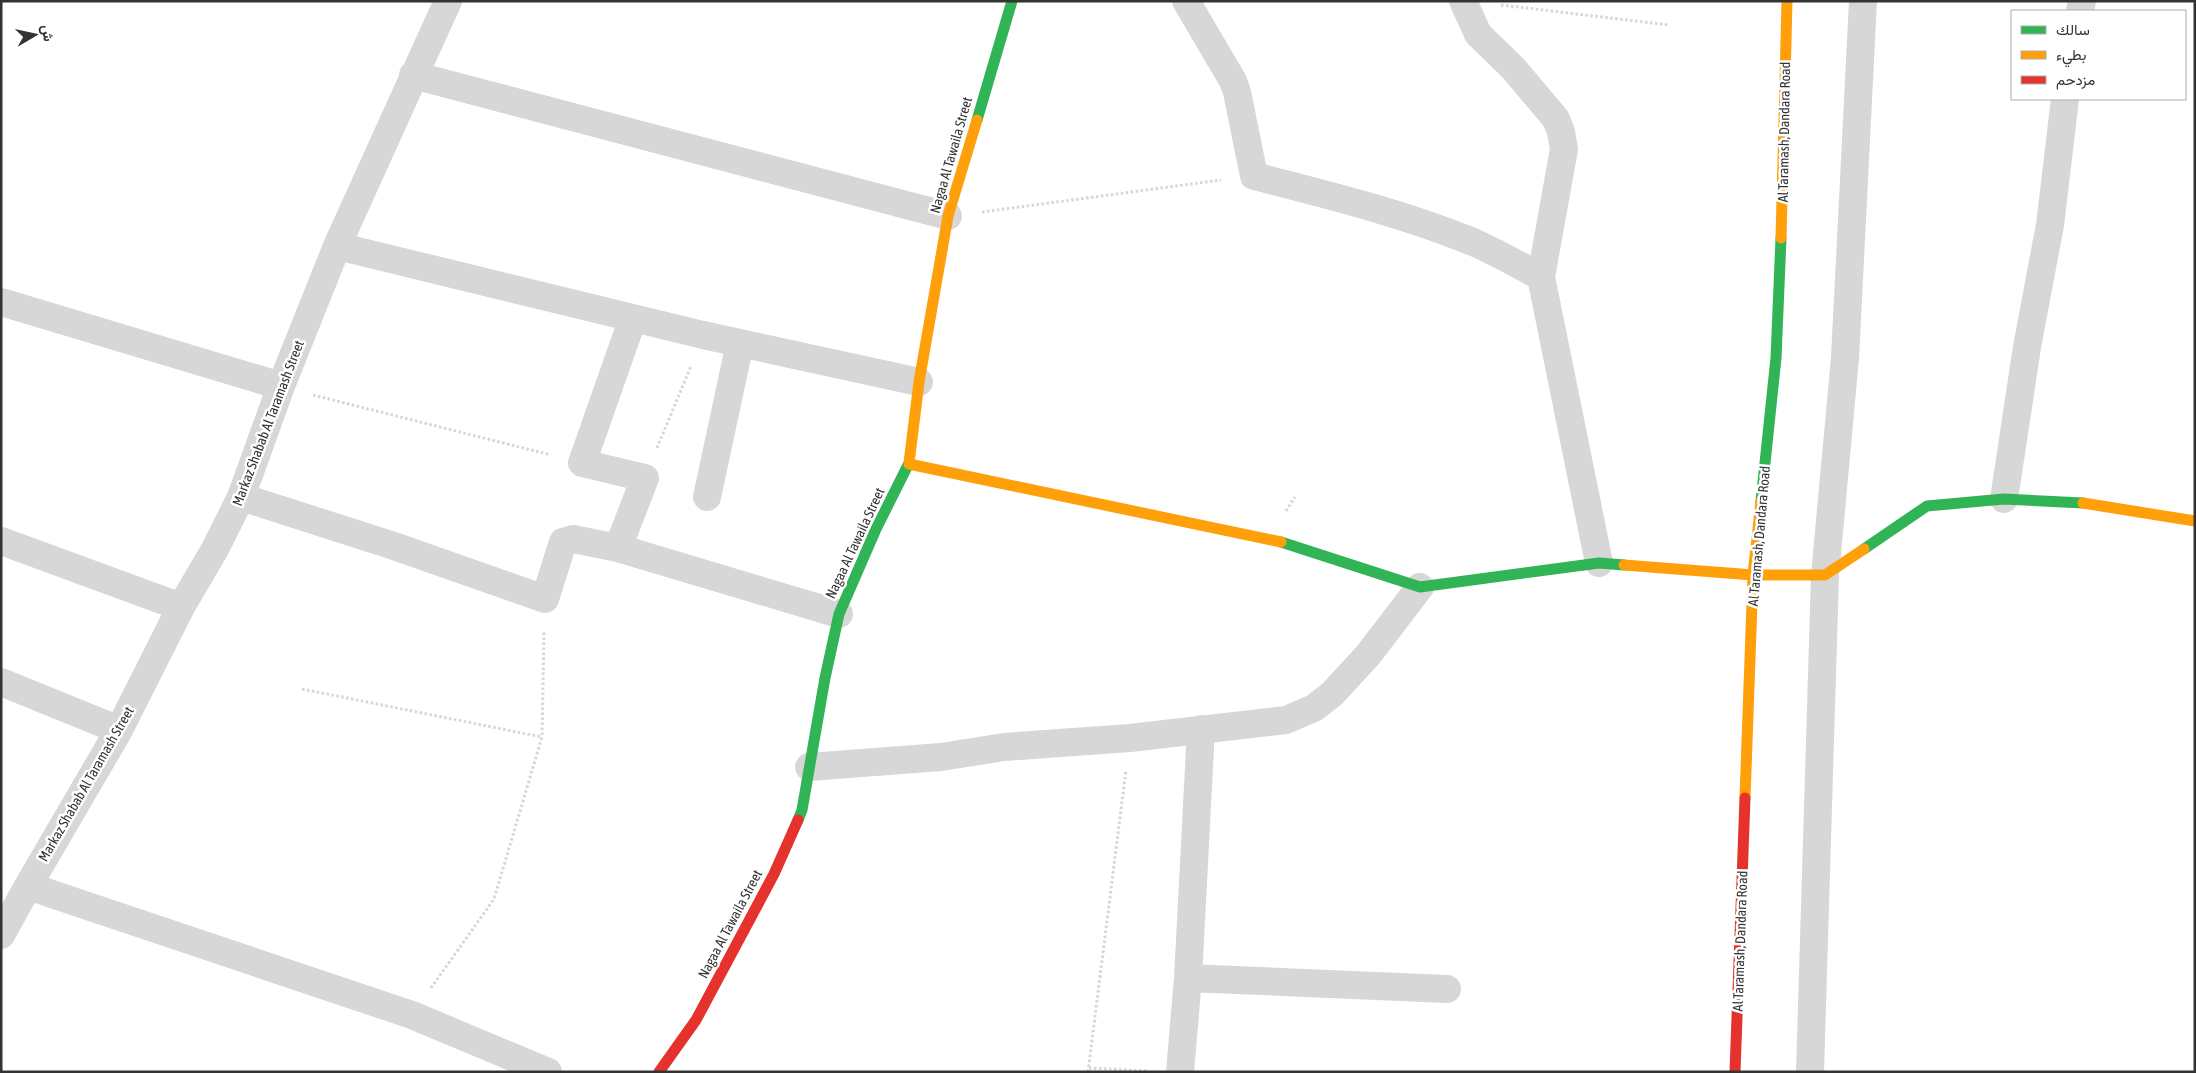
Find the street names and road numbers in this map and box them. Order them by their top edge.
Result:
street label: Al Taramash, Dandara Road [1775,62,1793,202]
street label: Nagaa Al Tawaila Street [927,95,975,215]
street label: Markaz Shabab Al Taramash Street [229,338,307,508]
street label: Al Taramash, Dandara Road [1745,465,1773,607]
street label: Nagaa Al Tawaila Street [822,485,888,601]
street label: Markaz Shabab Al Taramash Street [35,704,137,864]
street label: Nagaa Al Tawaila Street [695,867,765,981]
street label: Al Taramash, Dandara Road [1730,870,1750,1012]

